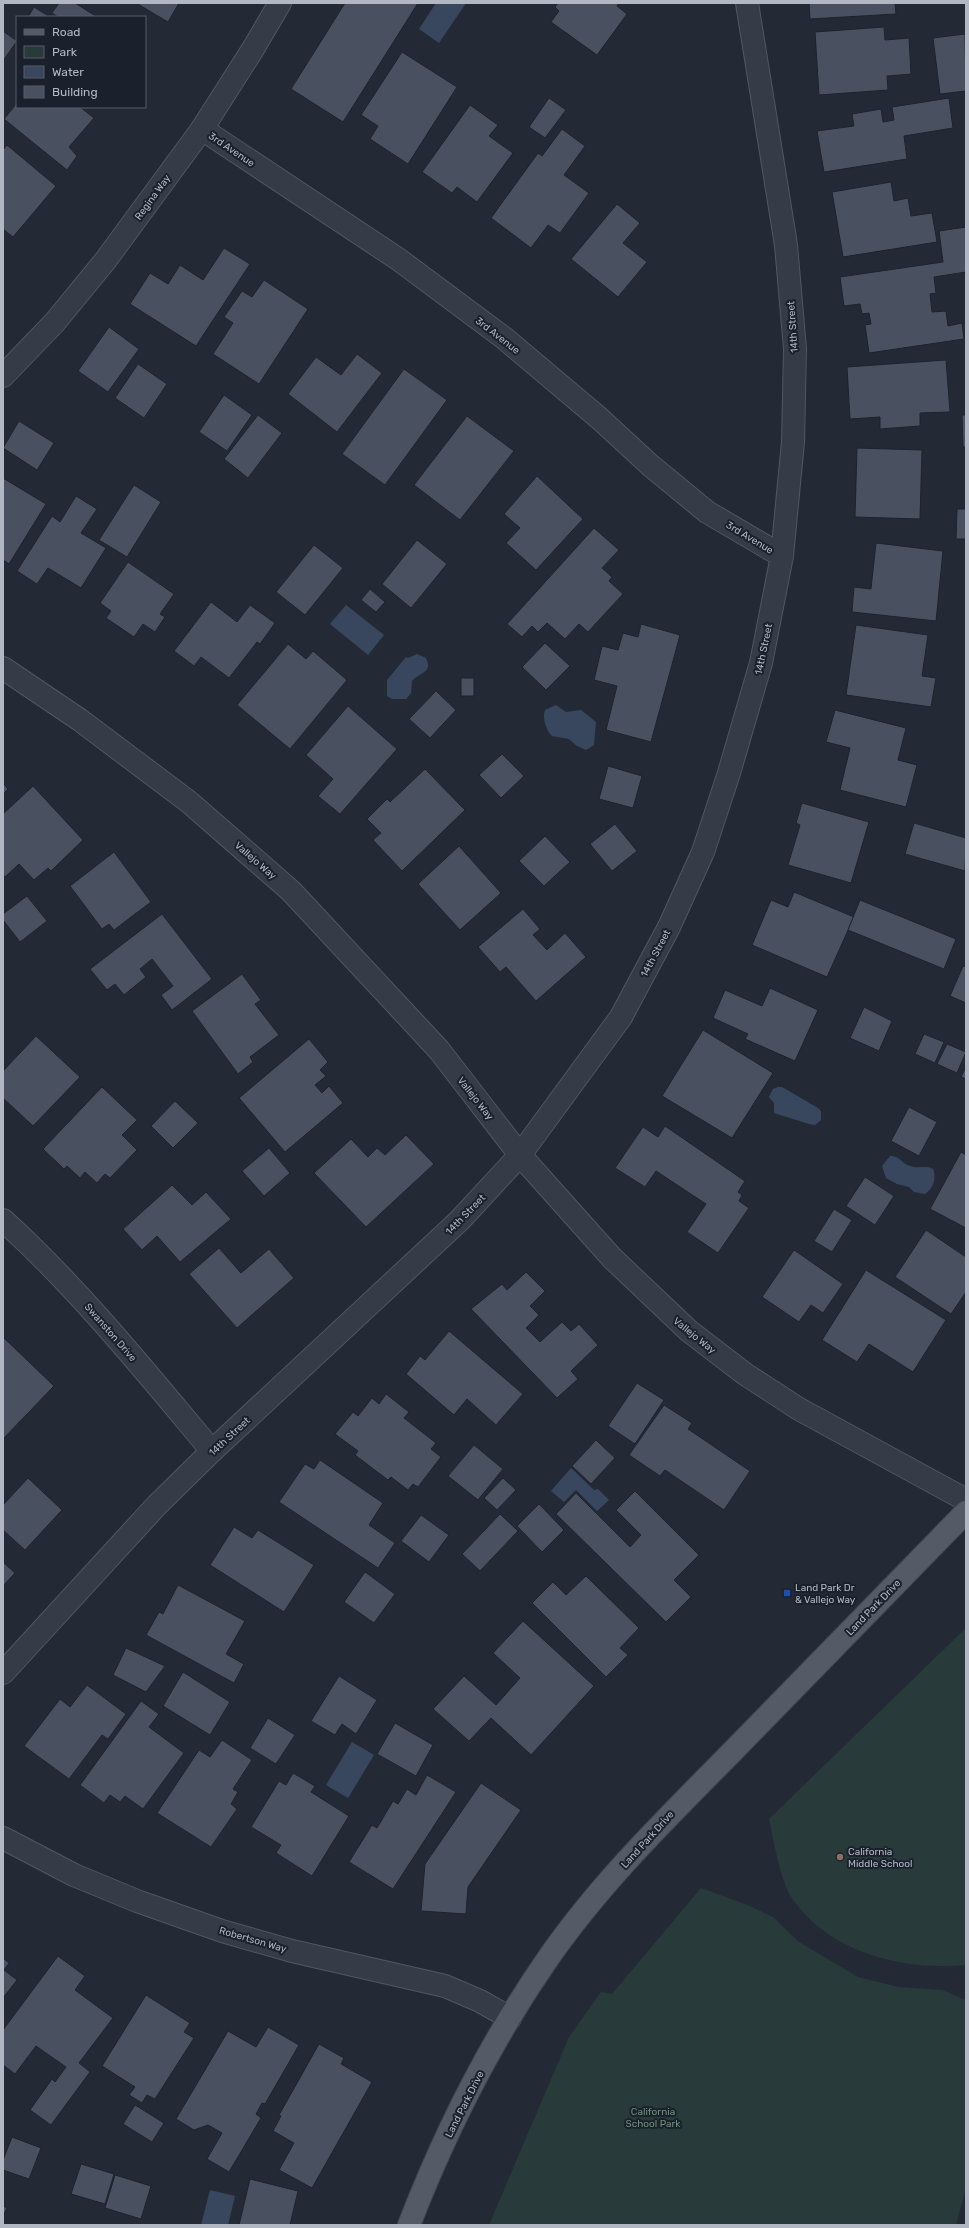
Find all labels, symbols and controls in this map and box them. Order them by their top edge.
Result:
legend [16,16,146,108]
text: Road [52,25,80,39]
text: Park [52,45,78,59]
text: Water [52,65,84,79]
text: Building [52,85,98,99]
street label: 3rd Avenue [206,130,257,170]
street label: Regina Way [132,172,174,223]
street label: 14th Street [785,301,801,353]
street label: 3rd Avenue [473,315,522,357]
street label: 3rd Avenue [724,519,776,557]
street label: 14th Street [753,623,775,676]
street label: Vallejo Way [232,839,279,882]
street label: 14th Street [638,928,673,979]
street label: Vallejo Way [455,1075,496,1123]
street label: 14th Street [443,1192,488,1238]
street label: Swanston Drive [82,1301,139,1364]
street label: Vallejo Way [671,1315,718,1357]
street label: 14th Street [207,1415,253,1459]
street label: Land Park Drive [844,1577,904,1638]
place label: Land Park Dr & Vallejo Way [795,1582,856,1606]
marker: Land Park Dr & Vallejo Way [782,1588,792,1598]
street label: Land Park Drive [619,1808,677,1871]
place label: California Middle School [848,1846,912,1870]
marker: California Middle School [835,1852,845,1862]
street label: Robertson Way [218,1925,288,1955]
street label: Land Park Drive [443,2069,487,2140]
park label: California School Park [626,2106,681,2130]

